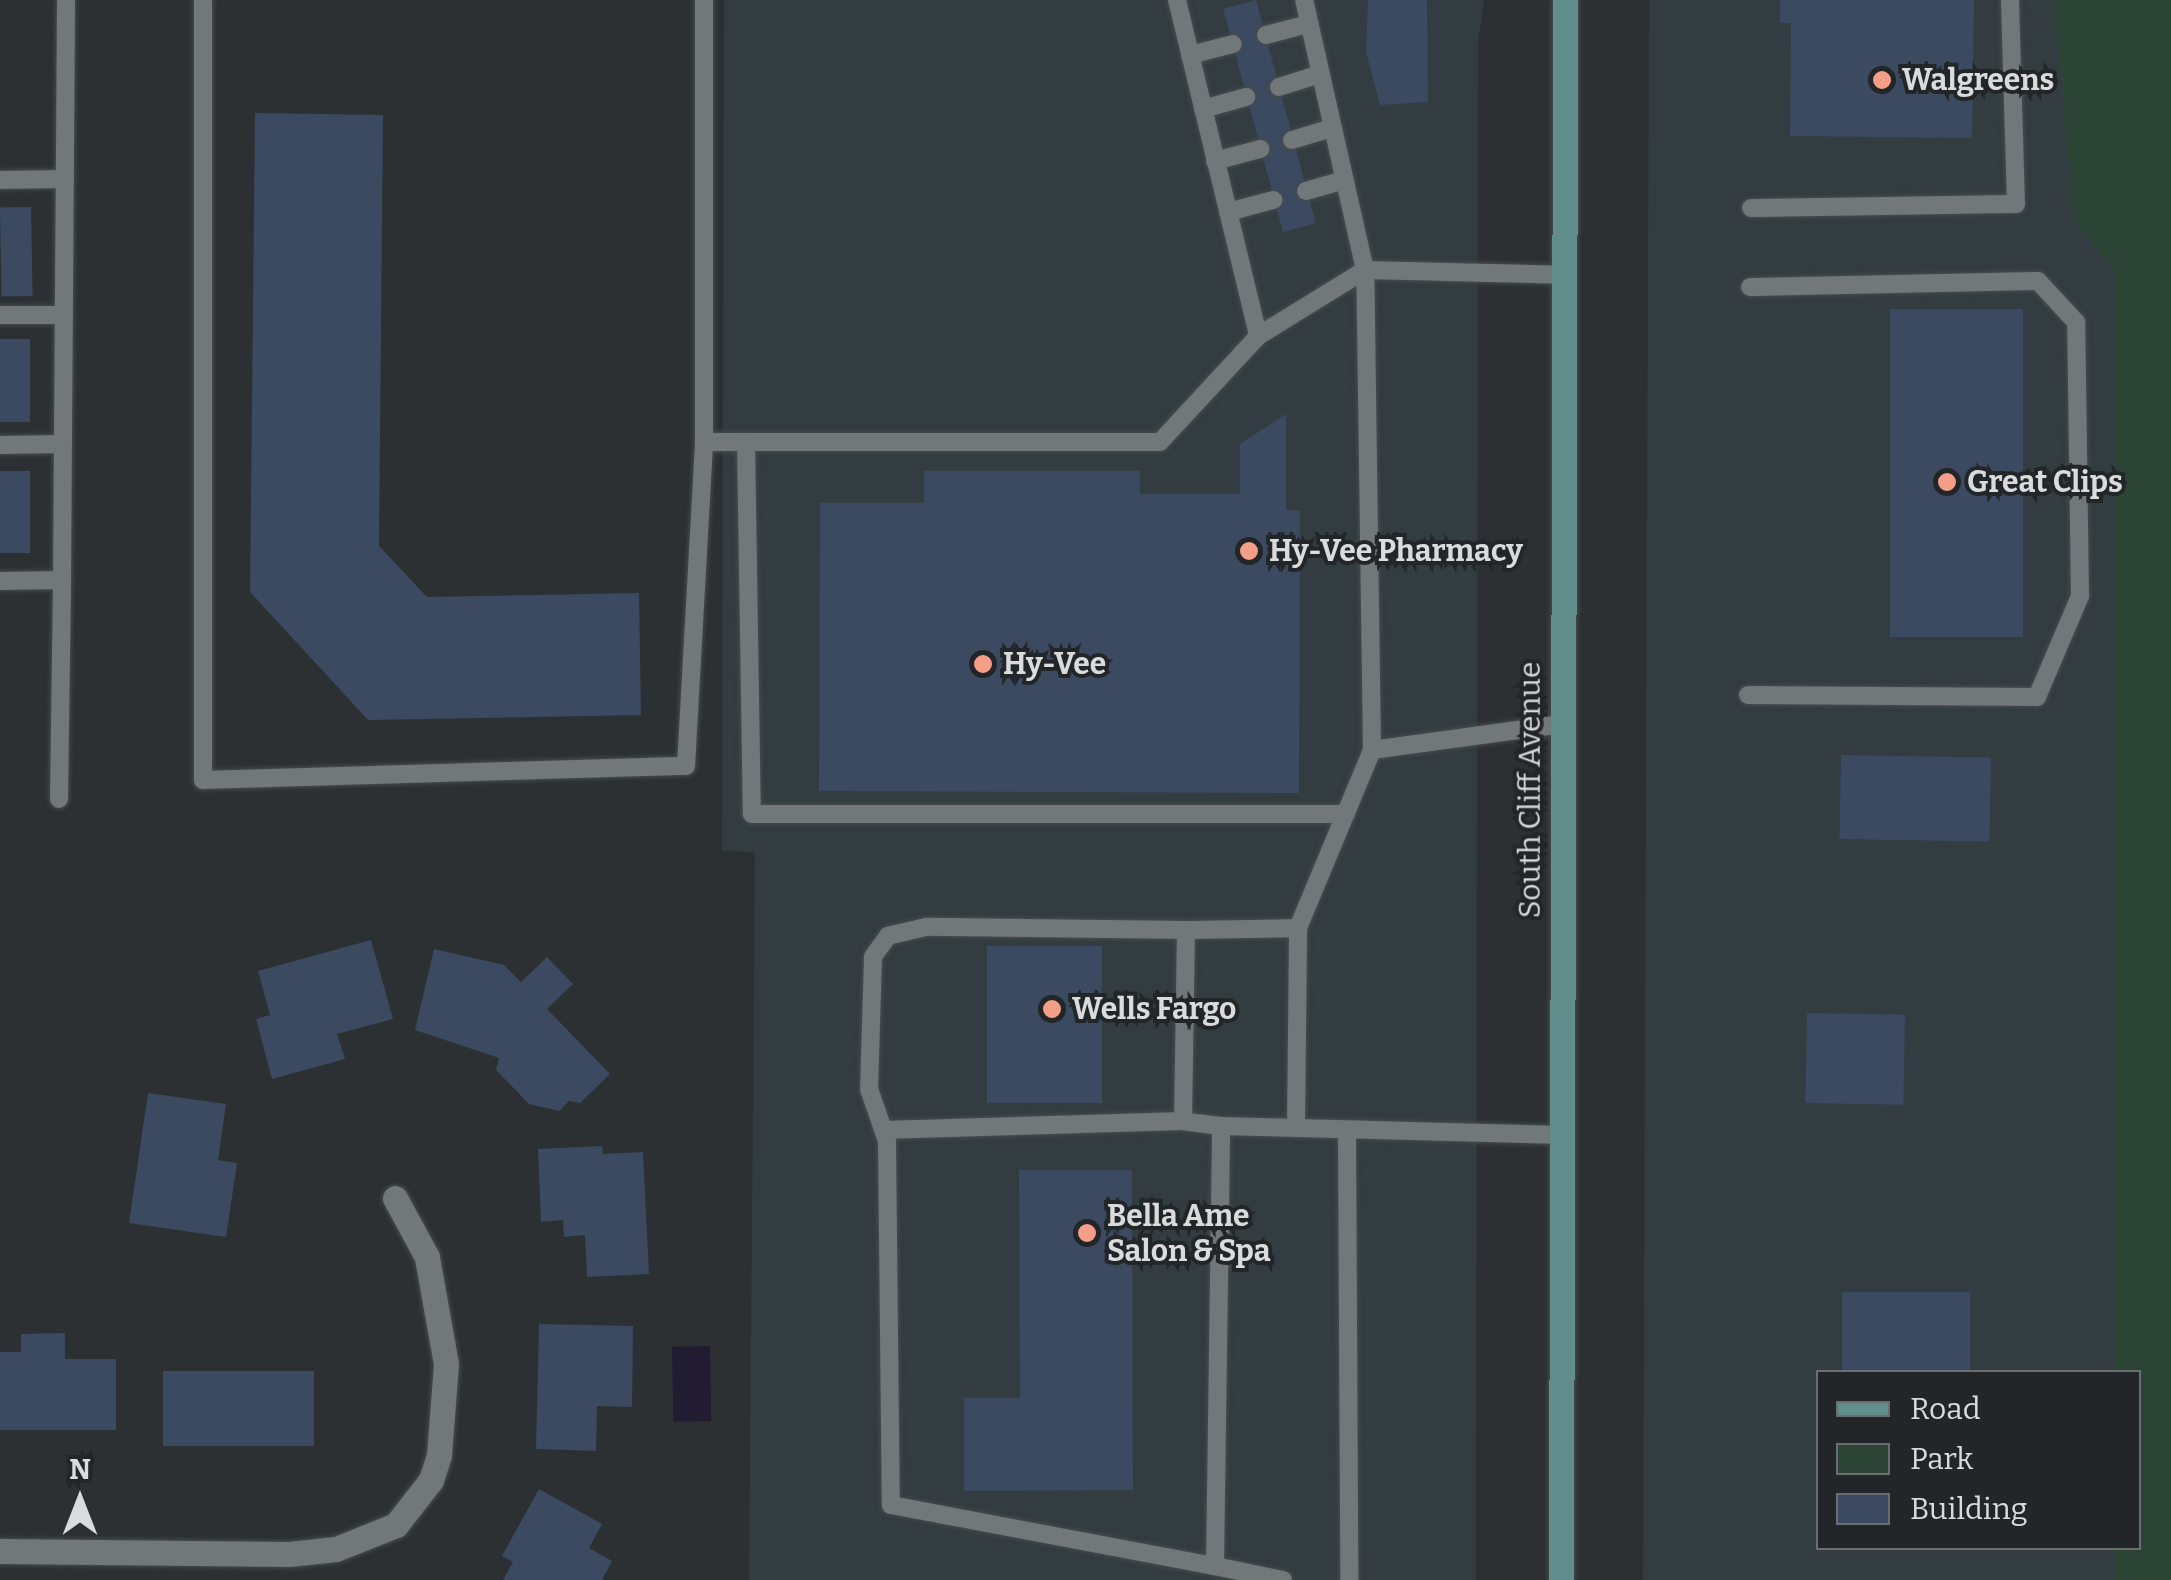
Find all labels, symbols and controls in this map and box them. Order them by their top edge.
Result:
place label: Walgreens [1902,62,2054,98]
marker: Walgreens [1871,69,1893,91]
place label: Great Clips [1967,464,2123,500]
marker: Great Clips [1936,471,1958,493]
place label: Hy-Vee Pharmacy [1269,533,1523,569]
marker: Hy-Vee Pharmacy [1238,540,1260,562]
place label: Hy-Vee [1003,646,1106,682]
marker: Hy-Vee [972,653,994,675]
street label: South Cliff Avenue [1512,662,1548,918]
place label: Wells Fargo [1072,991,1236,1027]
marker: Wells Fargo [1041,998,1063,1020]
place label: Bella Ame Salon & Spa [1107,1198,1271,1268]
marker: Bella Ame Salon & Spa [1076,1222,1098,1244]
legend [1816,1370,2141,1550]
text: Road [1910,1391,1981,1427]
text: Park [1910,1441,1973,1477]
north arrow [30,1450,130,1550]
text: N [69,1453,91,1486]
text: Building [1910,1491,2028,1527]

